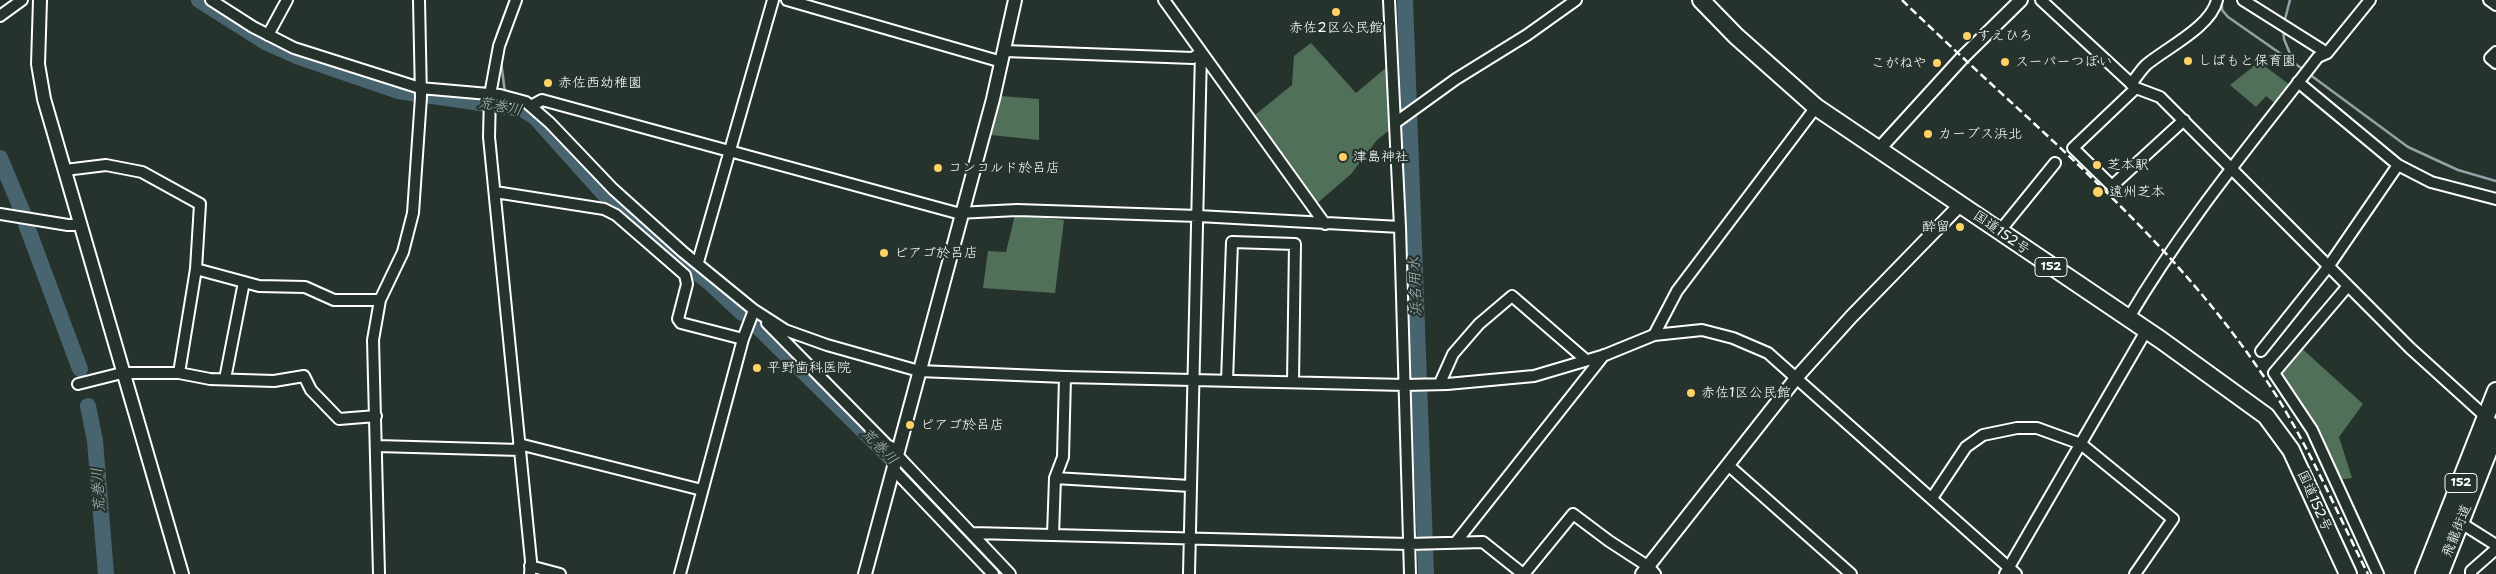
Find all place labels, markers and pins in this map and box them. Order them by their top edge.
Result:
marker: 赤佐2区公民館 [1330,6,1342,18]
place label: 赤佐2区公民館 [1289,20,1383,36]
place label: すえひろ [1977,28,2033,44]
marker: すえひろ [1961,30,1973,42]
place label: しばもと保育園 [2198,53,2296,69]
place label: スーパーつぼい [2015,54,2112,70]
place label: こがねや [1871,55,1927,71]
marker: しばもと保育園 [2182,55,2194,67]
marker: スーパーつぼい [1999,56,2011,68]
marker: こがねや [1931,57,1943,69]
place label: 赤佐西幼稚園 [558,75,642,91]
marker: 赤佐西幼稚園 [542,77,554,89]
place label: カーブス浜北 [1938,126,2022,142]
marker: カーブス浜北 [1922,128,1934,140]
place label: 津島神社 [1353,149,1409,165]
marker: 津島神社 [1337,151,1349,163]
place label: 芝本駅 [2107,157,2149,173]
marker: 芝本駅 [2091,159,2103,171]
place label: コンコルド於呂店 [948,160,1060,176]
marker: コンコルド於呂店 [932,162,944,174]
place label: 遠州芝本 [2109,184,2165,200]
marker: 遠州芝本 [2091,185,2105,199]
place label: 酔留 [1922,219,1950,235]
marker: 酔留 [1954,221,1966,233]
place label: ビアゴ於呂店 [894,245,978,261]
marker: ビアゴ於呂店 [878,247,890,259]
place label: 平野歯科医院 [767,360,851,376]
marker: 平野歯科医院 [751,362,763,374]
place label: 赤佐1区公民館 [1701,385,1791,401]
marker: 赤佐1区公民館 [1685,387,1697,399]
place label: ピアゴ於呂店 [920,417,1004,433]
marker: ピアゴ於呂店 [904,419,916,431]

